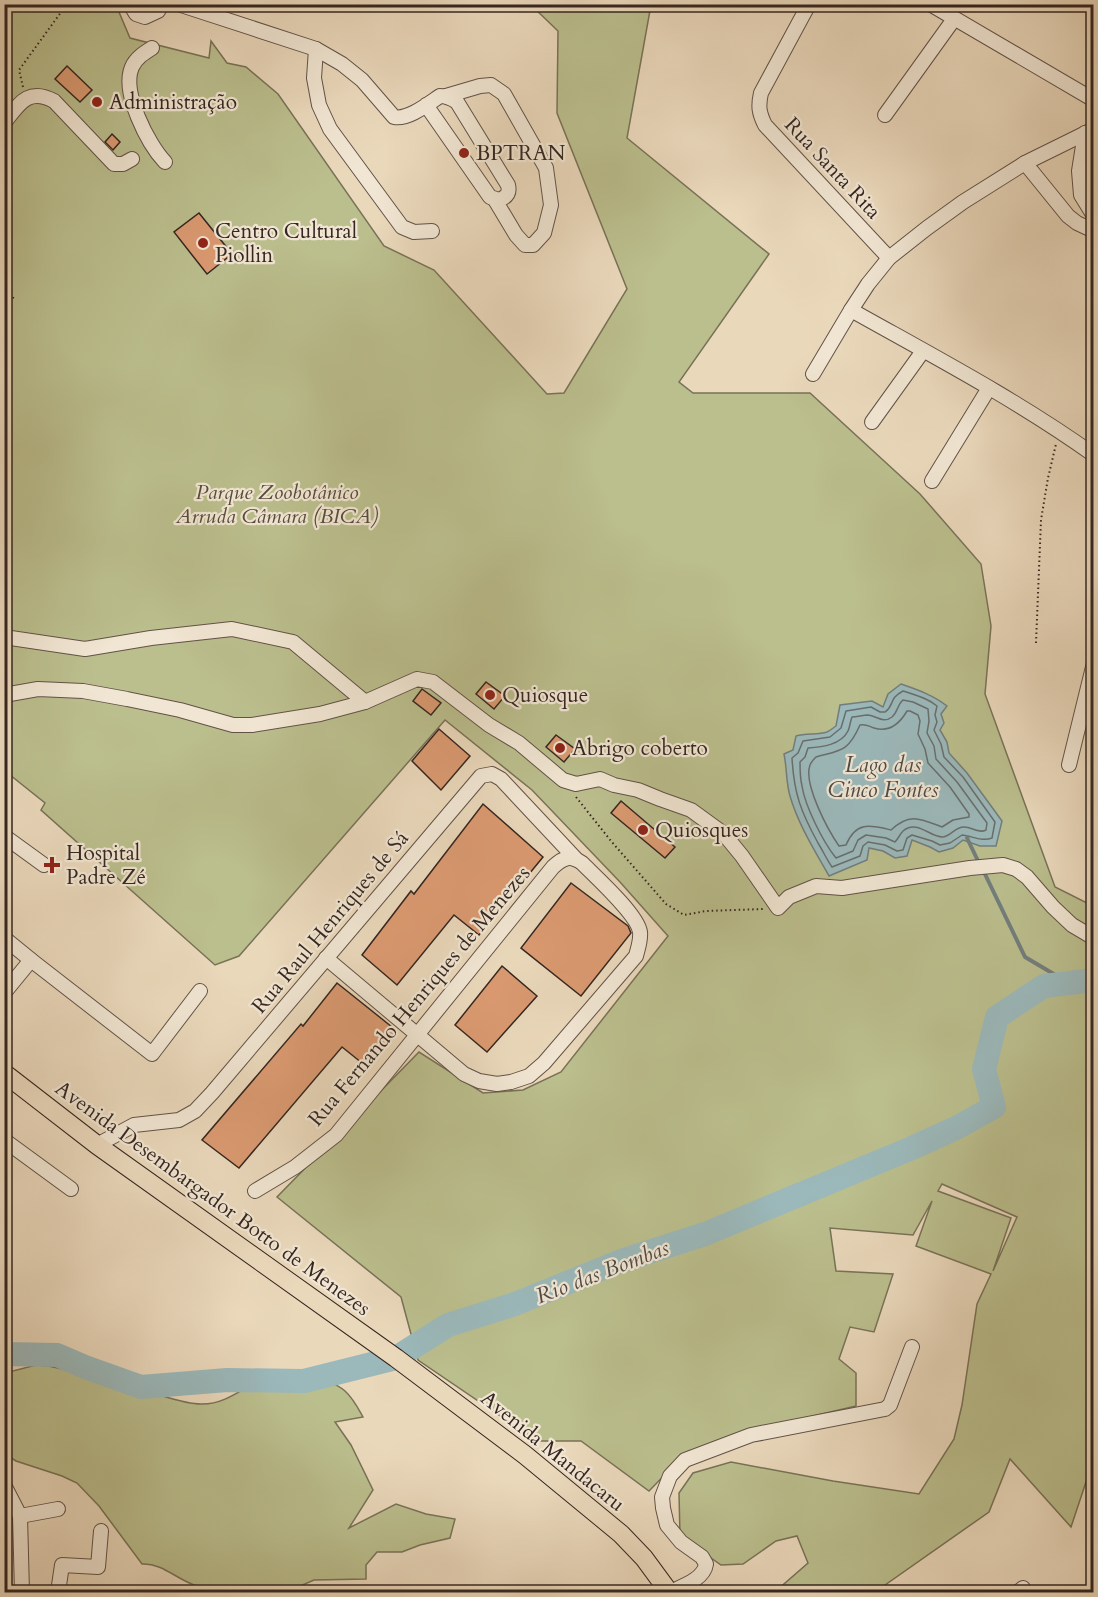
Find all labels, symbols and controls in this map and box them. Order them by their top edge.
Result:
place label: Administração [109,88,237,117]
marker: Administração [90,95,104,109]
street label: Rua Santa Rita [778,111,888,226]
place label: BPTRAN [476,139,566,168]
marker: BPTRAN [457,146,471,160]
place label: Centro Cultural Piollin [215,217,357,270]
marker: Centro Cultural Piollin [196,236,210,250]
park label: Parque Zoobotânico Arruda Câmara (BICA) [175,478,378,531]
place label: Quiosque [502,681,588,710]
marker: Quiosque [483,688,497,702]
place label: Abrigo coberto [572,734,708,763]
marker: Abrigo coberto [553,741,567,755]
water label: Lago das Cinco Fontes [827,750,939,805]
place label: Quiosques [655,816,748,845]
marker: Quiosques [636,823,650,837]
street label: Rua Raul Henriques de Sá [245,825,416,1020]
place label: Hospital Padre Zé [66,839,146,892]
marker: Hospital Padre Zé [43,856,61,874]
street label: Rua Fernando Henriques de Menezes [302,860,537,1133]
street label: Avenida Desembargador Botto de Menezes [49,1074,376,1323]
water label: Rio das Bombas [531,1233,674,1311]
street label: Avenida Mandacaru [475,1384,631,1519]

